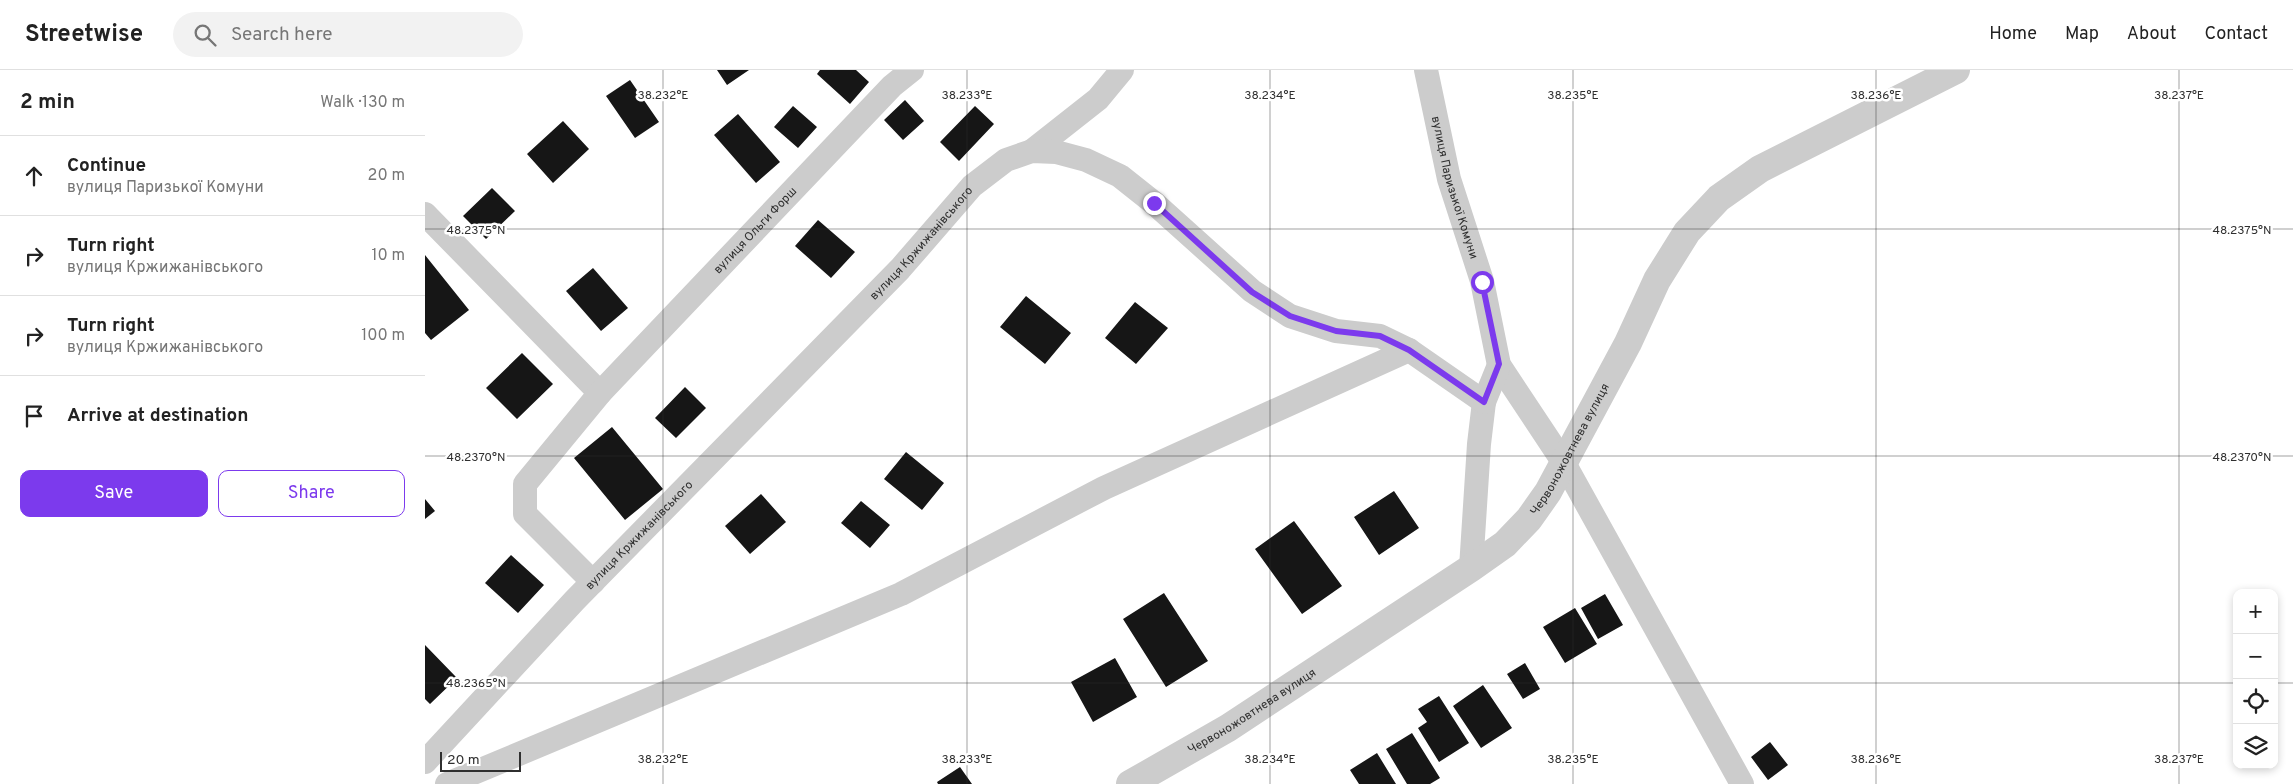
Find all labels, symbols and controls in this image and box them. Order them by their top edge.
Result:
search box [173,12,523,57]
text: Streetwise [25,20,143,50]
icon: search [191,21,219,49]
text: Search here [231,23,333,47]
text: Home [1989,23,2037,46]
text: Map [2065,23,2099,46]
text: About [2127,23,2176,46]
text: Contact [2204,23,2268,46]
text: 38.232°E [638,88,688,104]
text: 38.233°E [941,88,993,104]
text: 38.234°E [1244,88,1296,104]
text: 38.235°E [1547,88,1599,104]
text: 38.236°E [1850,88,1902,104]
text: 38.237°E [2154,88,2204,104]
text: 2 min [20,89,75,116]
text: Walk · 130 m [320,93,405,113]
street label: вулиця Паризької Комуни [1427,115,1481,261]
text: Continue [67,154,146,178]
icon: ahead [20,162,48,190]
text: 20 m [368,166,405,186]
text: вулиця Паризької Комуни [67,178,264,198]
street label: вулиця Кржижанівського [867,183,977,304]
street label: вулиця Ольги Форш [711,184,801,278]
route end [1143,192,1166,215]
text: 48.2375°N [447,223,506,239]
text: 48.2375°N [2213,223,2272,239]
text: Turn right [67,234,155,258]
icon: right [20,242,48,270]
text: 10 m [371,246,405,266]
text: вулиця Кржижанівського [67,258,263,278]
route start [1471,271,1494,294]
text: Turn right [67,314,155,338]
icon: right [20,322,48,350]
text: 100 m [361,326,405,346]
text: вулиця Кржижанівського [67,338,263,358]
street label: Червоножовтнева вулиця [1527,381,1614,519]
icon: arrive [20,402,48,430]
text: Arrive at destination [67,404,248,428]
text: 48.2370°N [447,450,505,466]
text: 48.2370°N [2213,450,2271,466]
button: Save [20,470,208,517]
button: Share [218,470,405,517]
street label: вулиця Кржижанівського [582,477,697,594]
map controls [2233,589,2278,769]
button: + [2233,589,2278,634]
button: − [2233,634,2278,679]
street label: Червоножовтнева вулиця [1185,665,1320,758]
text: 48.2365°N [446,676,506,692]
button: locate [2233,679,2278,724]
button: layers [2233,724,2278,769]
scale bar [440,749,521,772]
text: 20 m [447,752,480,769]
text: 38.232°E [638,752,688,768]
text: 38.233°E [941,752,993,768]
text: 38.234°E [1244,752,1296,768]
text: 38.235°E [1547,752,1599,768]
text: 38.236°E [1850,752,1902,768]
text: 38.237°E [2154,752,2204,768]

